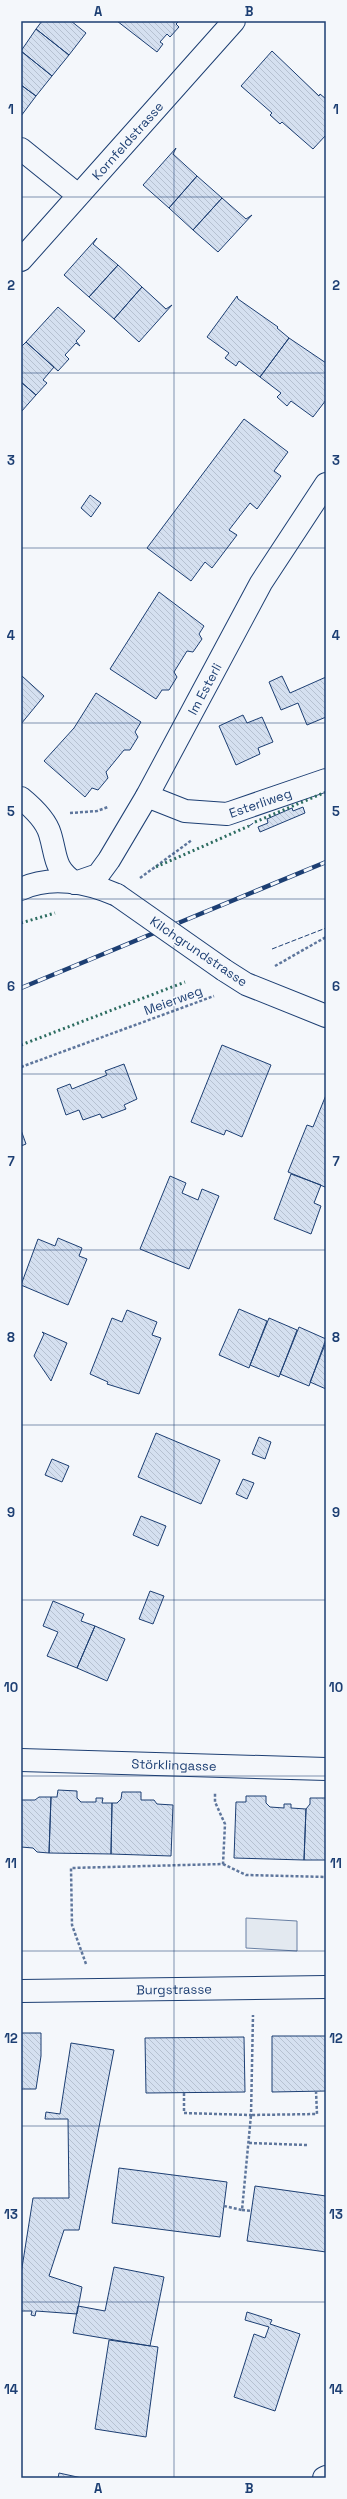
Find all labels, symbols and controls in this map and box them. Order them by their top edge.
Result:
text: A [94,3,103,20]
text: B [245,3,254,20]
street label: Kornfeldstrasse [88,98,167,184]
text: 1 [8,101,14,118]
text: 1 [333,101,339,118]
text: 2 [7,277,15,294]
text: 2 [332,277,340,294]
text: 3 [7,452,15,469]
text: 3 [332,452,340,469]
text: 4 [7,627,15,644]
text: 4 [332,627,340,644]
street label: Im Esterli [184,660,226,718]
street label: Esterliweg [227,784,294,822]
text: 5 [7,803,15,820]
text: 5 [332,803,340,820]
street label: Kilchgrundstrasse [147,913,251,990]
text: 6 [7,978,15,995]
text: 6 [332,978,340,995]
street label: Meierweg [142,982,205,1019]
text: 7 [7,1153,15,1170]
text: 7 [332,1153,340,1170]
text: 8 [7,1329,15,1346]
text: 8 [332,1329,340,1346]
text: 9 [7,1504,15,1521]
text: 9 [332,1504,340,1521]
text: 10 [4,1679,18,1696]
text: 10 [329,1679,343,1696]
street label: Störklingasse [131,1755,217,1775]
text: 11 [5,1855,17,1872]
text: 11 [330,1855,342,1872]
street label: Burgstrasse [136,1980,212,1998]
text: 12 [4,2030,18,2047]
text: 12 [329,2030,343,2047]
text: 13 [4,2206,18,2223]
text: 13 [329,2206,343,2223]
text: 14 [4,2381,18,2398]
text: 14 [329,2381,343,2398]
text: A [94,2480,103,2497]
text: B [245,2480,254,2497]

